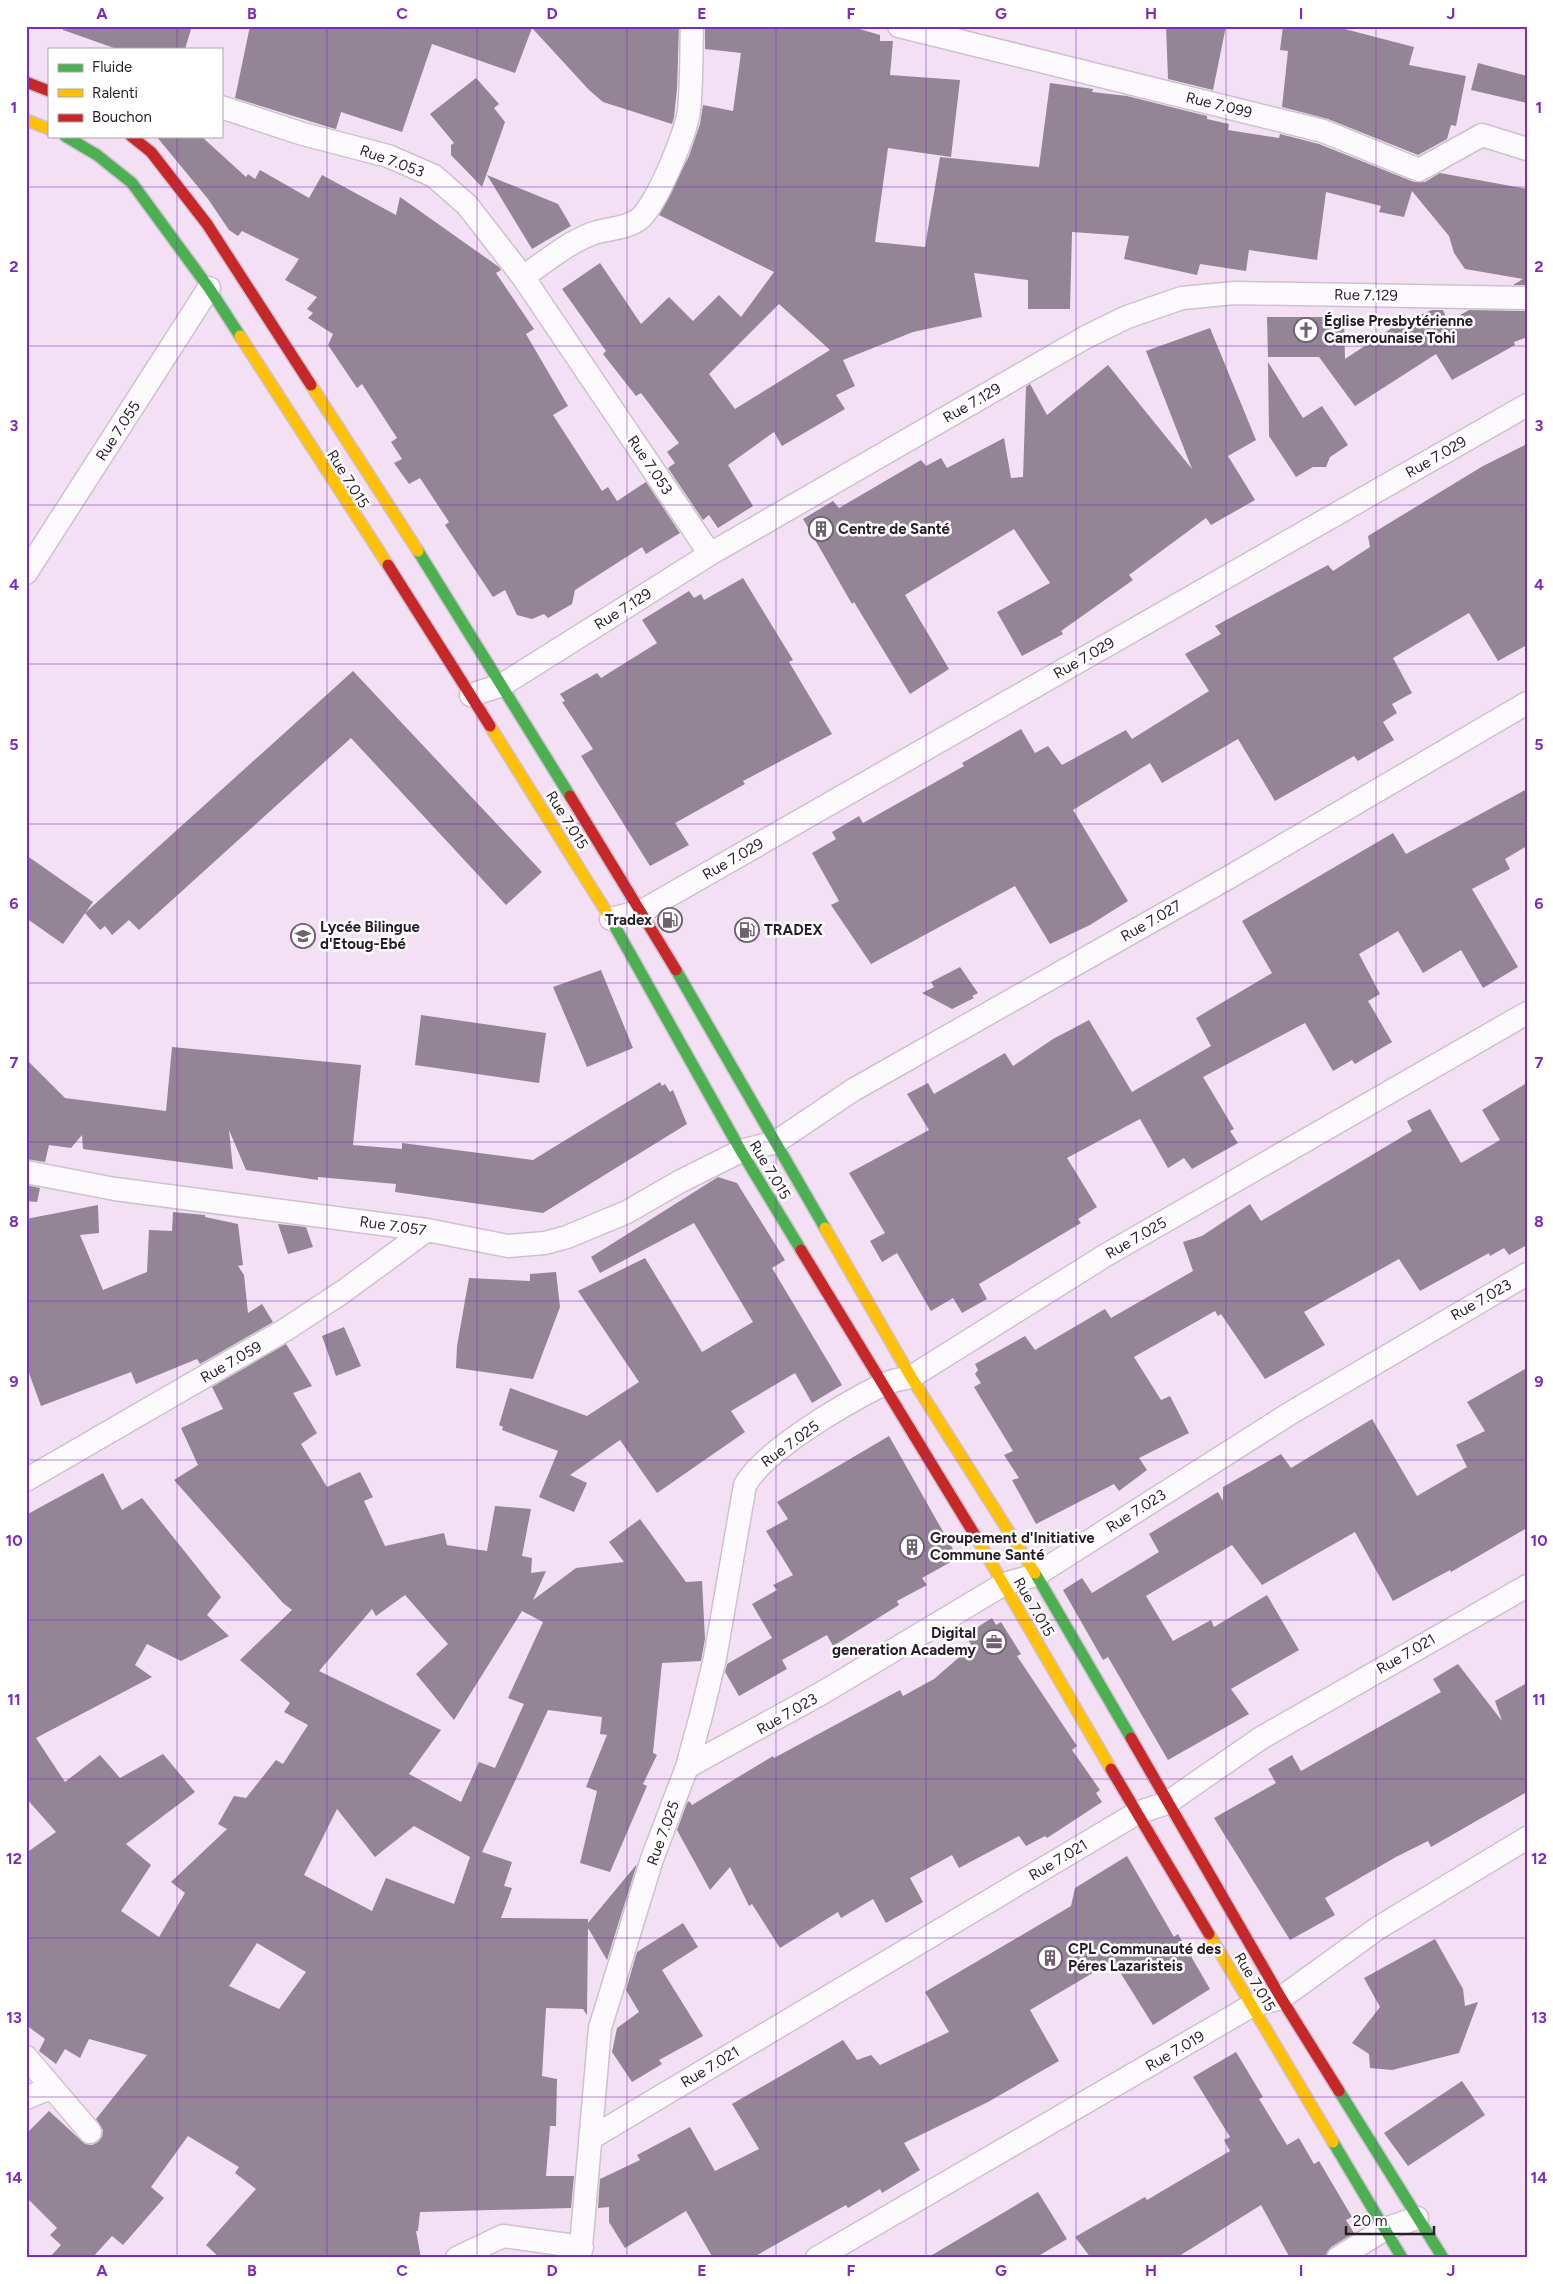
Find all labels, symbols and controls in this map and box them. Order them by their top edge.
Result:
text: A [96,4,108,23]
text: B [247,4,257,23]
text: C [396,4,408,23]
text: D [546,4,558,23]
text: E [697,4,707,23]
text: F [847,4,856,23]
text: G [995,4,1007,23]
text: H [1145,4,1157,23]
text: I [1299,4,1303,23]
text: J [1447,4,1455,23]
legend [48,48,222,138]
text: Fluide [92,58,132,76]
text: Ralenti [92,84,138,102]
street label: Rue 7.099 [1184,88,1254,122]
text: 1 [11,98,17,117]
text: 1 [1536,98,1542,117]
text: Bouchon [92,108,152,126]
street label: Rue 7.053 [357,141,427,181]
text: 2 [9,257,19,276]
text: 2 [1534,257,1544,276]
street label: Rue 7.129 [1334,285,1398,305]
place label: Église Presbytérienne Camerounaise Tohi [1324,312,1474,347]
church icon: Église Presbytérienne Camerounaise Tohi [1293,317,1319,343]
street label: Rue 7.129 [940,379,1004,427]
street label: Rue 7.055 [92,398,144,464]
text: 3 [10,416,19,435]
text: 3 [1535,416,1544,435]
street label: Rue 7.053 [624,432,676,498]
street label: Rue 7.029 [1402,432,1470,482]
street label: Rue 7.015 [323,447,373,511]
building icon: Centre de Santé [808,516,834,542]
place label: Centre de Santé [838,520,951,538]
text: 4 [9,575,19,594]
text: 4 [1534,575,1544,594]
street label: Rue 7.129 [591,584,655,634]
street label: Rue 7.029 [1050,633,1118,683]
text: 5 [9,735,19,754]
text: 5 [1534,735,1544,754]
street label: Rue 7.015 [542,788,592,852]
street label: Rue 7.029 [699,834,767,884]
text: 6 [9,894,19,913]
text: 6 [1534,894,1544,913]
street label: Rue 7.027 [1118,896,1184,946]
fuel station icon: Tradex [657,907,683,933]
place label: Tradex [605,911,652,929]
fuel station icon: TRADEX [734,917,760,943]
place label: Lycée Bilingue d'Etoug-Ebé [320,918,420,953]
place label: TRADEX [764,921,824,939]
school or university icon: Lycée Bilingue d'Etoug-Ebé [290,923,316,949]
text: 7 [10,1053,19,1072]
text: 7 [1535,1053,1544,1072]
street label: Rue 7.015 [745,1137,795,1203]
text: 8 [9,1212,19,1231]
street label: Rue 7.057 [359,1212,427,1240]
text: 8 [1534,1212,1544,1231]
street label: Rue 7.025 [1102,1213,1170,1263]
street label: Rue 7.023 [1447,1275,1515,1325]
street label: Rue 7.059 [197,1337,265,1387]
text: 9 [9,1372,19,1391]
text: 9 [1534,1372,1544,1391]
street label: Rue 7.025 [757,1417,823,1471]
street label: Rue 7.023 [1103,1486,1169,1536]
place label: Groupement d'Initiative Commune Santé [930,1529,1095,1564]
text: 10 [5,1531,23,1550]
text: 10 [1530,1531,1548,1550]
building icon: Groupement d'Initiative Commune Santé [899,1534,925,1560]
street label: Rue 7.015 [1010,1574,1058,1640]
place label: Digital generation Academy [832,1624,976,1659]
office icon: Digital generation Academy [981,1629,1007,1655]
street label: Rue 7.021 [1373,1630,1439,1678]
street label: Rue 7.023 [753,1689,821,1739]
text: 11 [7,1690,21,1709]
text: 11 [1532,1690,1546,1709]
street label: Rue 7.025 [643,1798,683,1868]
street label: Rue 7.021 [1025,1836,1091,1884]
text: 12 [6,1849,22,1868]
text: 12 [1531,1849,1547,1868]
place label: CPL Communauté des Péres Lazaristeis [1068,1940,1221,1975]
building icon: CPL Communauté des Péres Lazaristeis [1037,1945,1063,1971]
street label: Rue 7.015 [1230,1949,1280,2015]
text: 13 [6,2008,22,2027]
text: 13 [1531,2008,1547,2027]
street label: Rue 7.019 [1142,2027,1208,2075]
street label: Rue 7.021 [677,2043,743,2091]
text: 14 [6,2168,22,2187]
text: 14 [1531,2168,1547,2187]
scale bar [1346,2204,1433,2236]
text: 20 m [1353,2212,1387,2230]
text: A [96,2261,108,2280]
text: B [247,2261,257,2280]
text: C [396,2261,408,2280]
text: D [546,2261,558,2280]
text: E [697,2261,707,2280]
text: F [847,2261,856,2280]
text: G [995,2261,1007,2280]
text: H [1145,2261,1157,2280]
text: I [1299,2261,1303,2280]
text: J [1447,2261,1455,2280]

